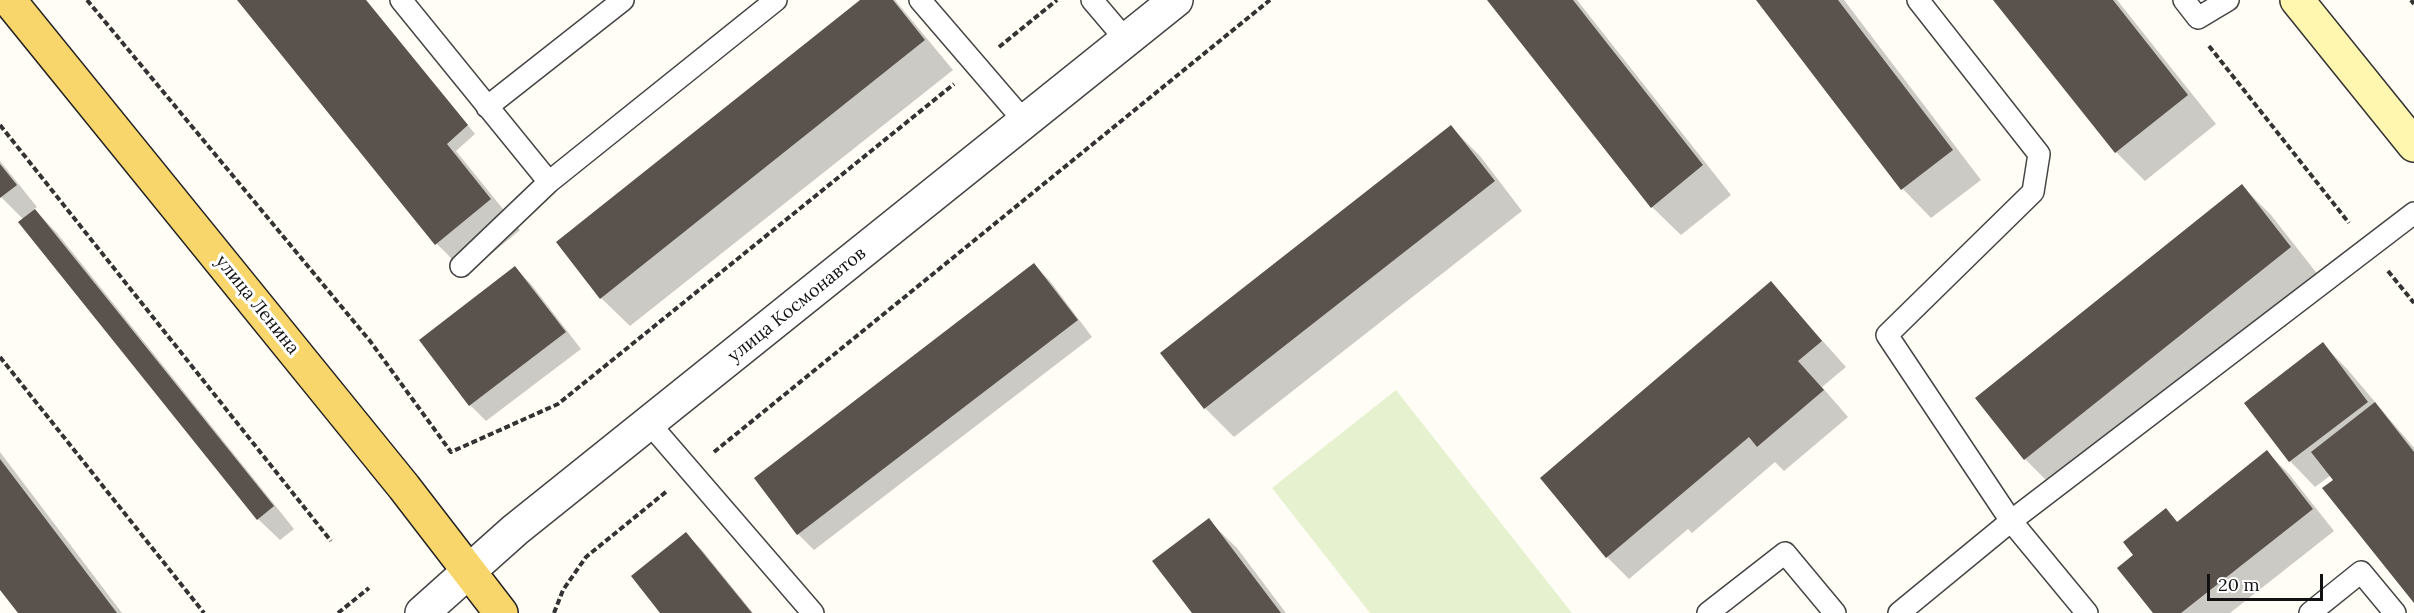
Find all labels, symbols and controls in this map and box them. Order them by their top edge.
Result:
street label: улица Космонавтов [724,243,870,367]
street label: улица Ленина [210,251,304,359]
scale bar [2210,562,2326,600]
text: 20 m [2218,573,2260,596]

